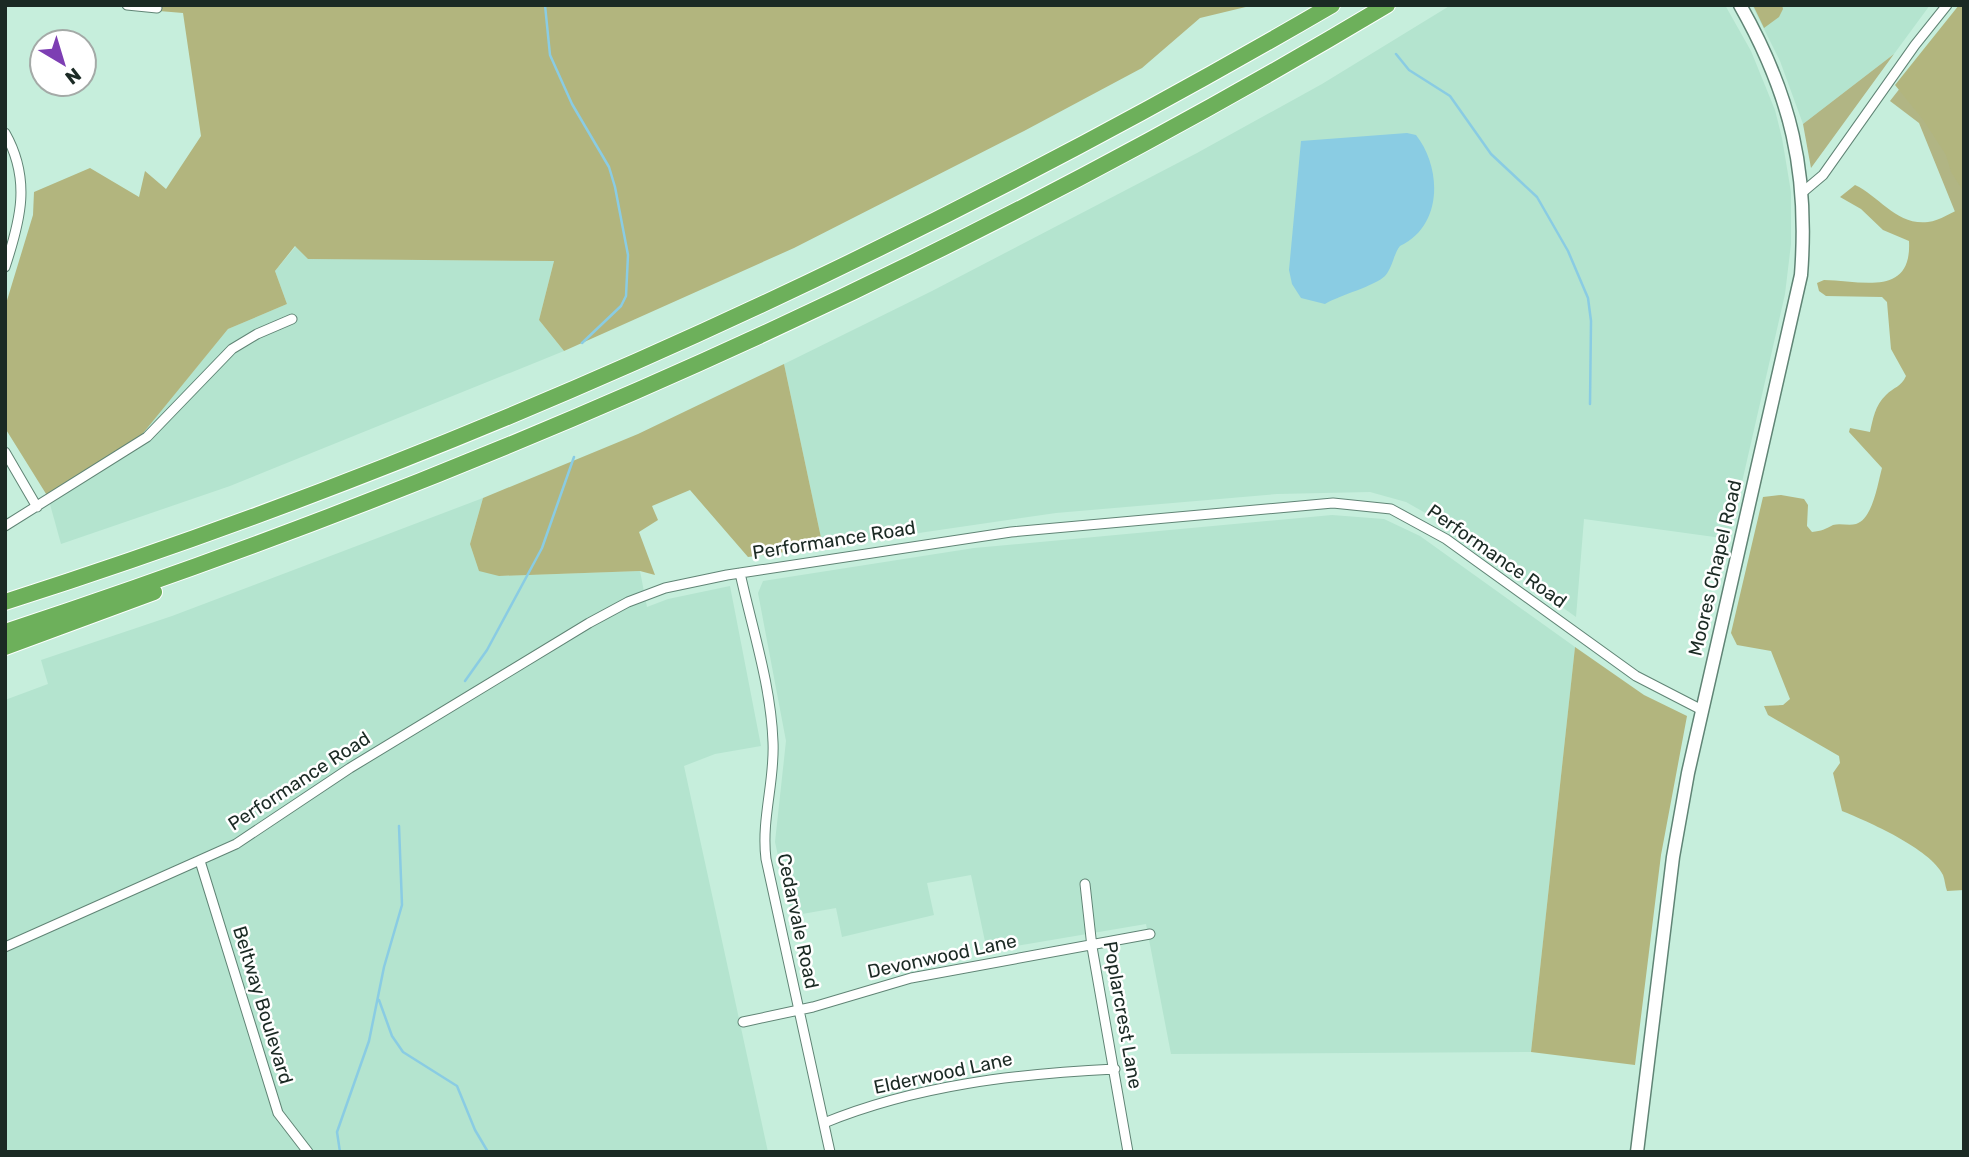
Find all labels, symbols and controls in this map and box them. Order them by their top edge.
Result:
north arrow [28,28,98,98]
text: N [61,63,86,89]
street label: Moores Chapel Road [1684,478,1746,658]
street label: Performance Road [1423,499,1571,613]
street label: Performance Road [751,516,917,564]
street label: Performance Road [224,726,374,836]
street label: Cedarvale Road [772,851,824,991]
street label: Beltway Boulevard [228,923,298,1087]
street label: Devonwood Lane [865,929,1019,983]
street label: Poplarcrest Lane [1099,939,1147,1091]
street label: Elderwood Lane [871,1047,1015,1099]

